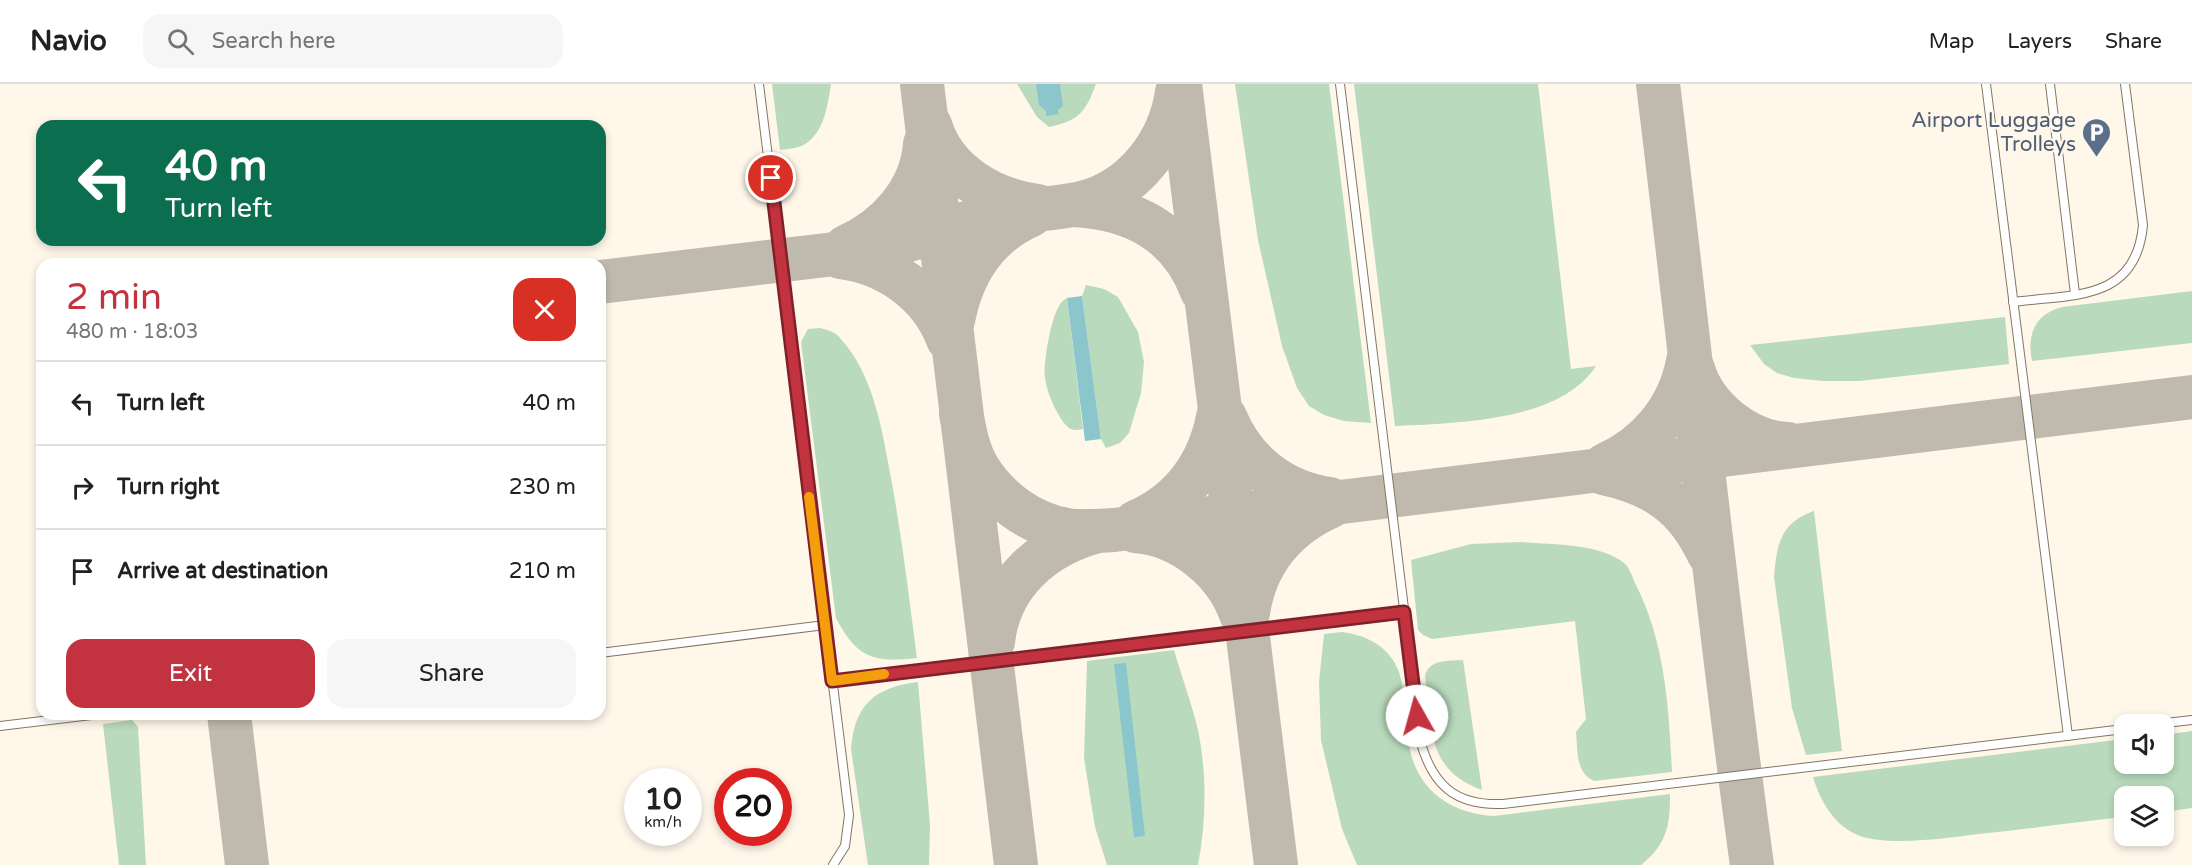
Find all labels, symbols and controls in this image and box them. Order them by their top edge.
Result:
search box [143,14,563,68]
text: Navio [30,24,107,58]
icon: search [164,25,197,58]
text: Search here [212,28,336,54]
text: Map [1929,29,1974,54]
text: Layers [2007,29,2072,54]
text: Share [2105,29,2162,54]
place label: Airport Luggage Trolleys [1911,108,2076,157]
parking icon: Airport Luggage Trolleys [2081,116,2113,158]
text: 40 m [165,141,267,192]
icon: left [66,144,144,222]
pin [745,152,796,203]
icon: arrive [754,161,787,194]
text: Turn left [165,192,272,225]
text: 2 min [66,276,162,319]
button: close [513,278,576,341]
text: 480 m · 18:03 [66,320,198,344]
icon: left [66,387,99,420]
text: Turn left [117,390,205,416]
text: 40 m [522,390,576,416]
icon: right [66,471,99,504]
text: Turn right [117,474,219,500]
text: 230 m [509,474,576,500]
icon: arrive [66,555,99,588]
text: Arrive at destination [117,558,328,584]
text: 210 m [509,558,576,584]
button: Exit [66,639,315,708]
button: Share [327,639,576,708]
position arrow [1385,684,1449,748]
map controls [2114,714,2174,846]
button: sound [2114,714,2174,774]
speed limit sign: 20 [714,768,792,846]
text: 10 [644,781,682,818]
button: layers [2114,786,2174,846]
text: km/h [644,813,682,831]

